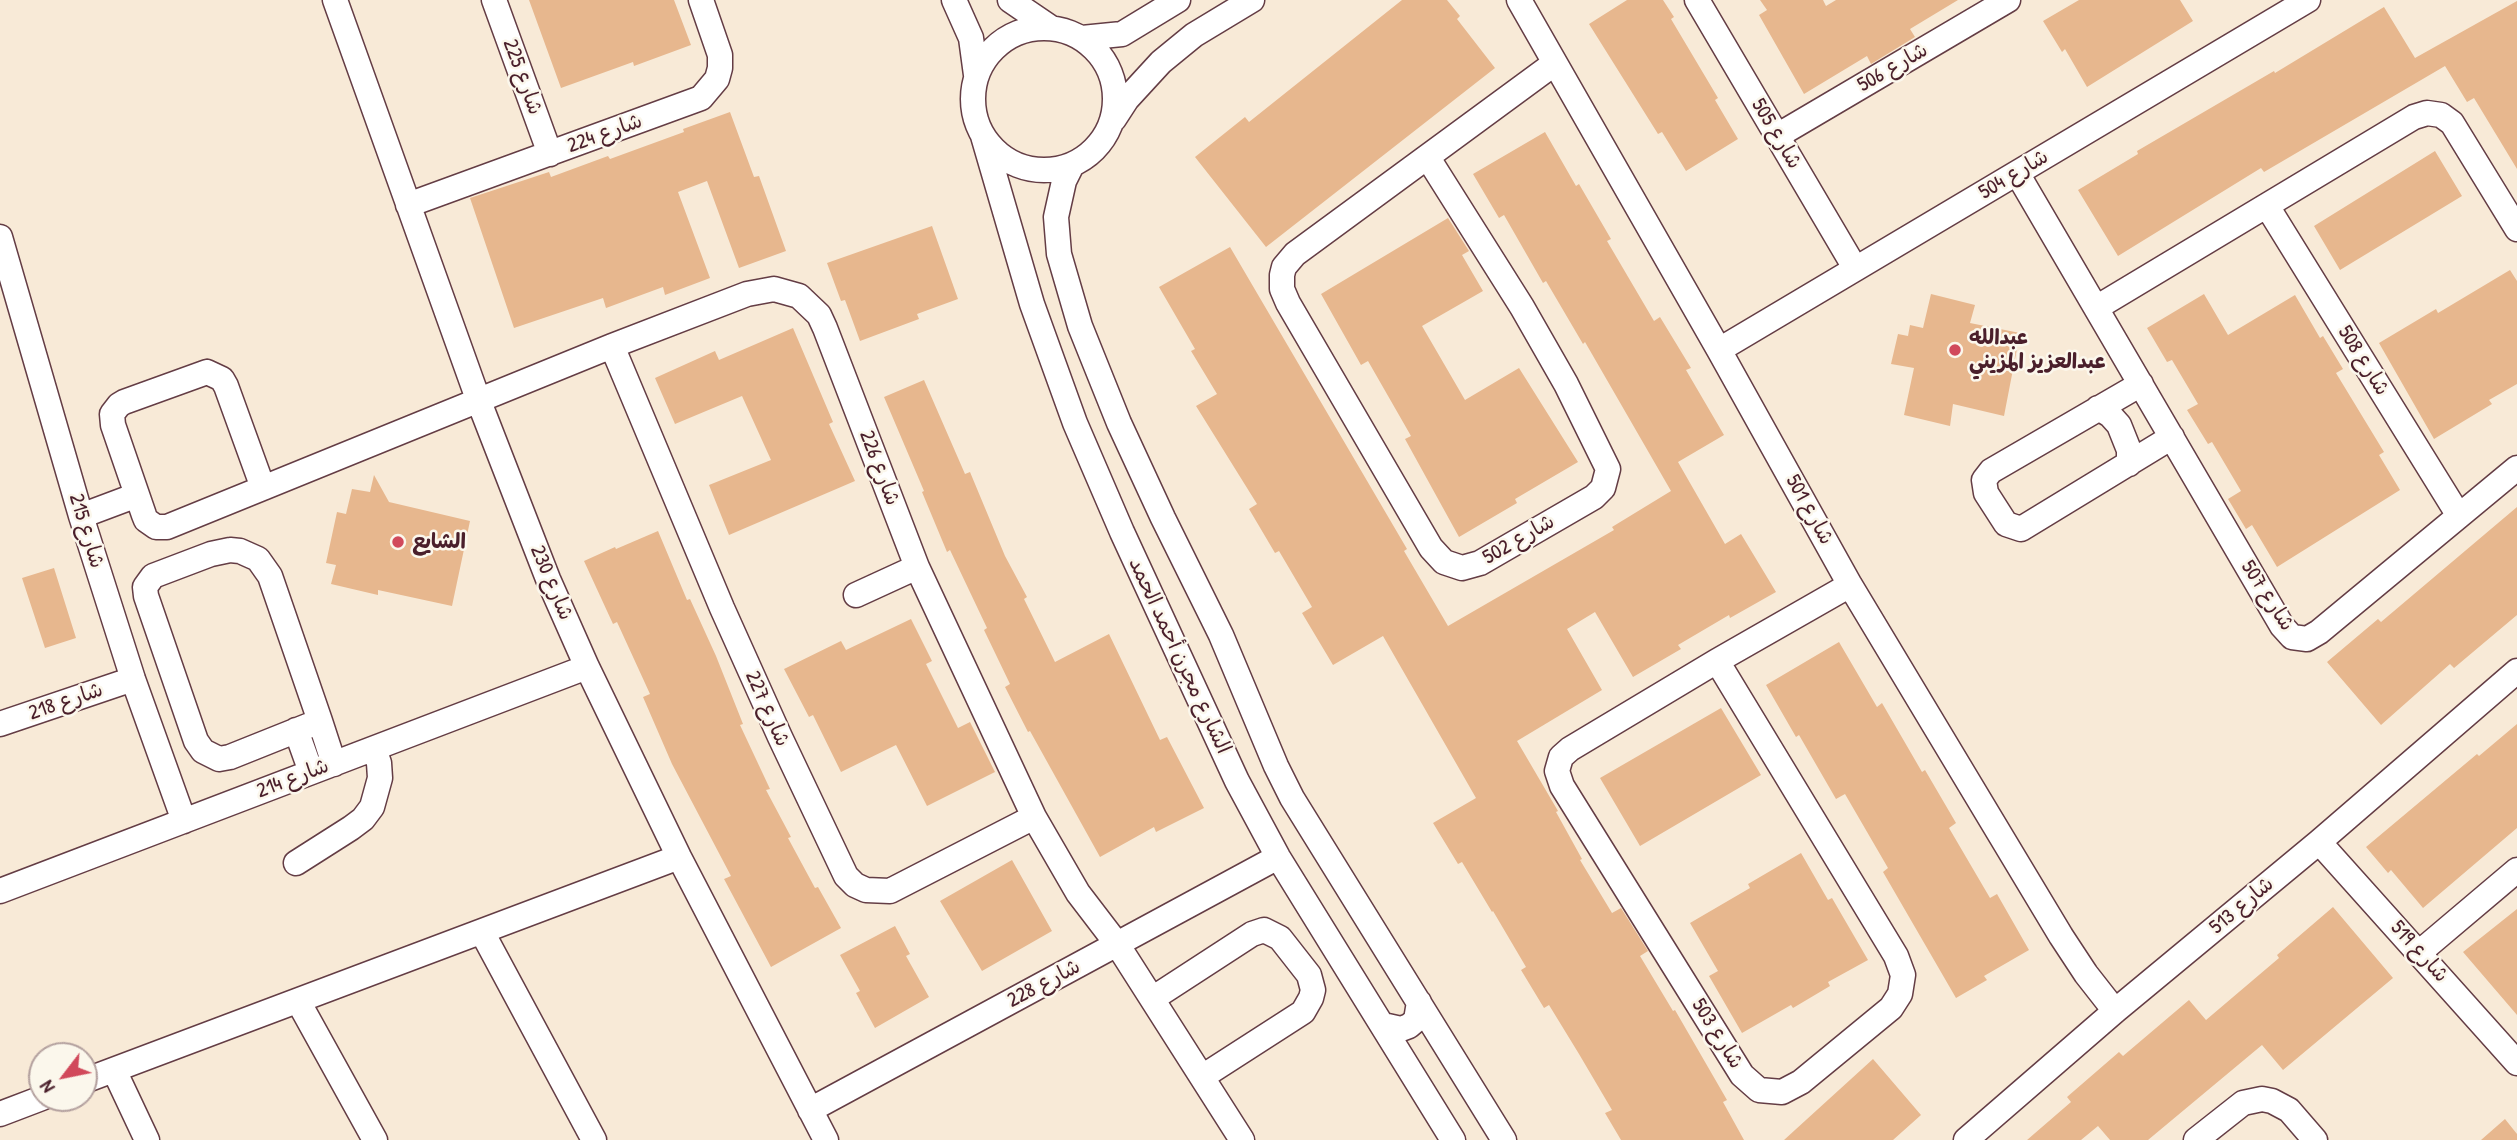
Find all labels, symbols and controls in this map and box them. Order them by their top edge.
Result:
street label: شارع 225 [497,36,547,118]
street label: شارع 506 [1853,38,1933,98]
street label: شارع 505 [1745,94,1807,174]
street label: شارع 224 [564,109,646,159]
street label: شارع 504 [1975,145,2053,205]
street label: شارع 508 [2332,321,2394,401]
place label: عبدالله عبدالعزيز المزيني [1969,325,2105,375]
marker: عبدالله عبدالعزيز المزيني [1947,342,1963,358]
street label: شارع 226 [853,427,905,509]
street label: شارع 501 [1780,471,1838,549]
street label: شارع 215 [63,491,109,571]
street label: شارع 502 [1479,509,1559,571]
place label: الشايع [412,529,466,555]
marker: الشايع [390,534,406,550]
street label: شارع 230 [524,542,578,624]
street label: الشارع مجرن أحمد الحمد [1122,554,1236,758]
street label: شارع 507 [2235,556,2299,636]
street label: شارع 227 [739,667,795,751]
street label: شارع 218 [26,678,106,726]
street label: شارع 214 [253,754,333,804]
street label: شارع 513 [2205,872,2279,940]
street label: شارع 519 [2385,916,2453,988]
street label: شارع 228 [1003,954,1085,1014]
street label: شارع 503 [1686,994,1748,1074]
north arrow [28,1042,98,1112]
text: N [33,1076,61,1098]

